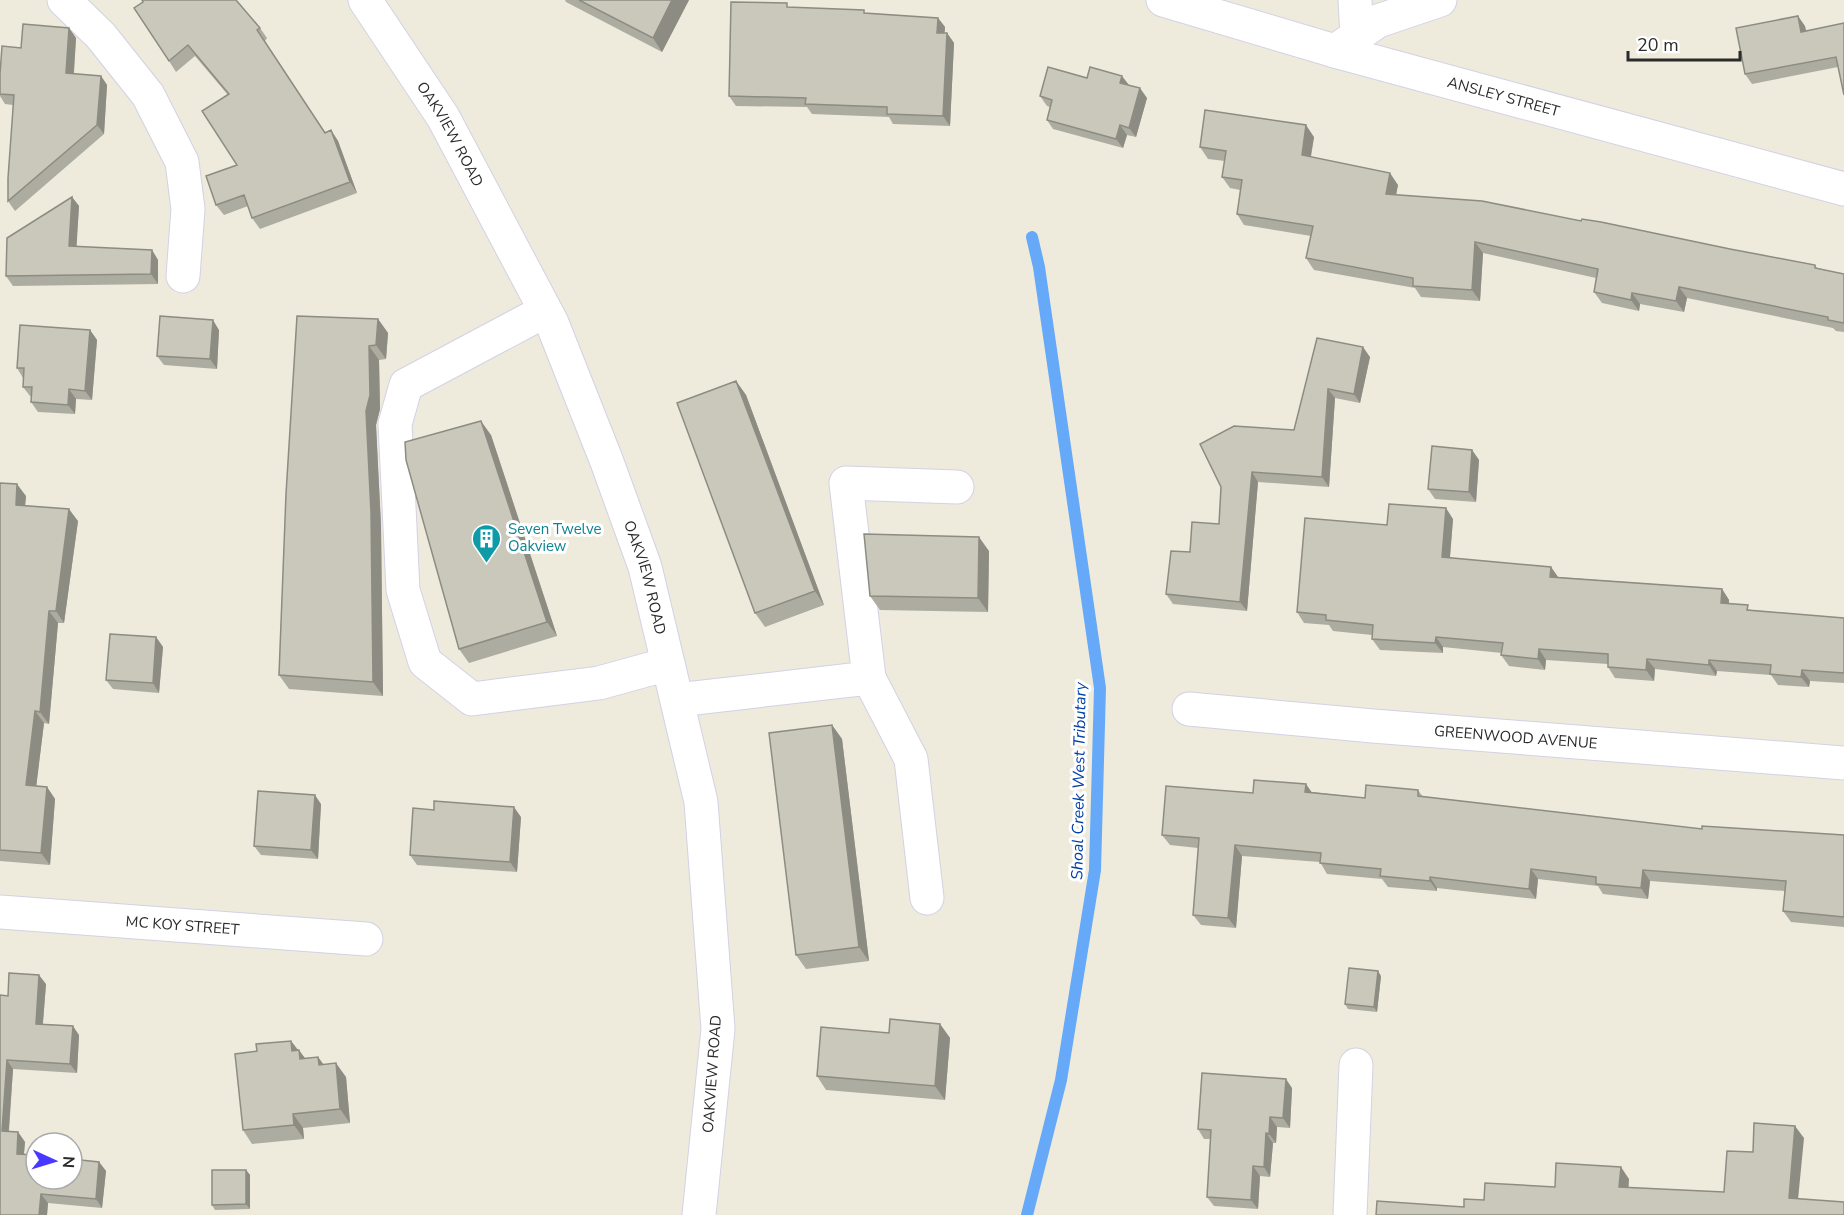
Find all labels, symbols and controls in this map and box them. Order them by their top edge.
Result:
scale bar [1628,24,1740,62]
text: 20 m [1637,33,1679,57]
street label: ANSLEY STREET [1445,72,1562,121]
street label: OAKVIEW ROAD [412,78,488,190]
street label: OAKVIEW ROAD [619,518,671,637]
place label: Seven Twelve Oakview [508,519,602,556]
building icon: Seven Twelve Oakview [471,522,503,564]
water label: Shoal Creek West Tributary [1066,681,1092,880]
street label: GREENWOOD AVENUE [1433,721,1598,754]
street label: MC KOY STREET [125,911,240,940]
street label: OAKVIEW ROAD [698,1014,726,1134]
north arrow [24,1131,84,1191]
text: N [57,1155,79,1169]

